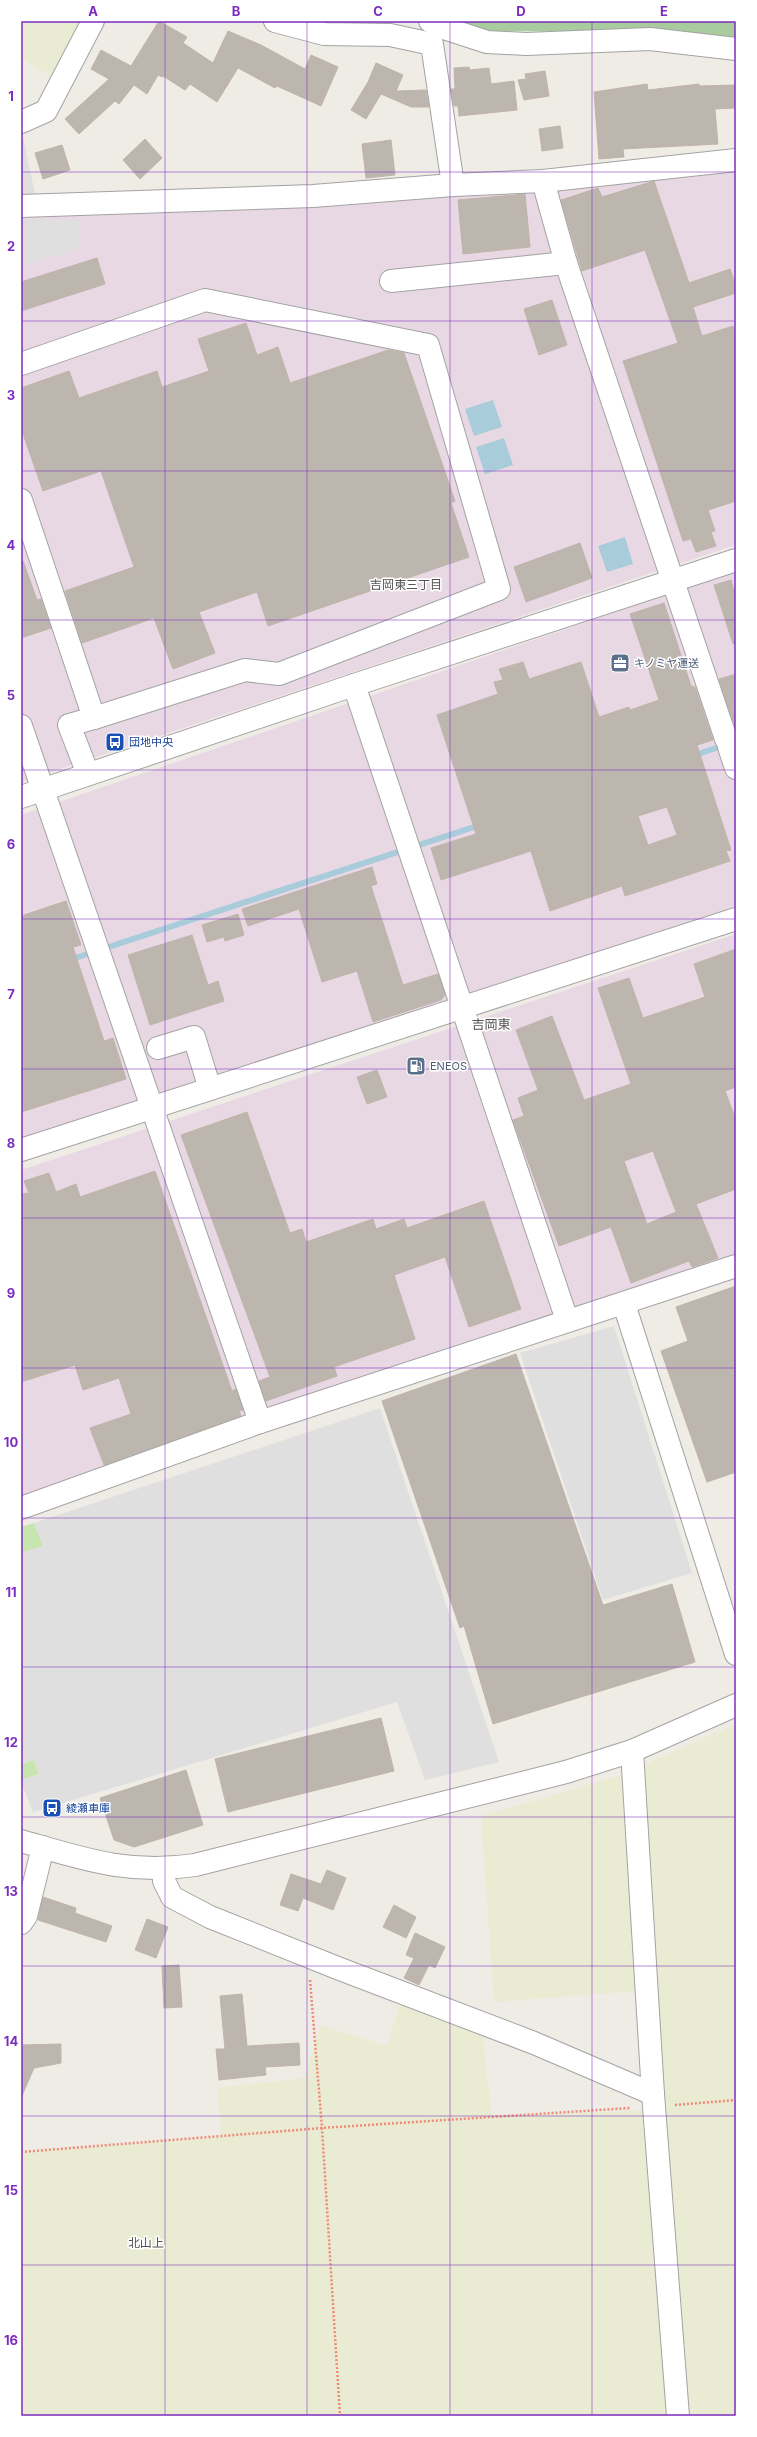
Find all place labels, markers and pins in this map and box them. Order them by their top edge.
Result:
office icon: キノミヤ運送 [609,652,631,674]
place label: キノミヤ運送 [634,656,699,670]
bus stop icon: 団地中央 [104,731,126,753]
place label: 団地中央 [129,735,174,749]
fuel station icon: ENEOS [405,1055,427,1077]
place label: ENEOS [430,1059,467,1073]
bus stop icon: 綾瀬車庫 [41,1797,63,1819]
place label: 綾瀬車庫 [66,1801,110,1815]

